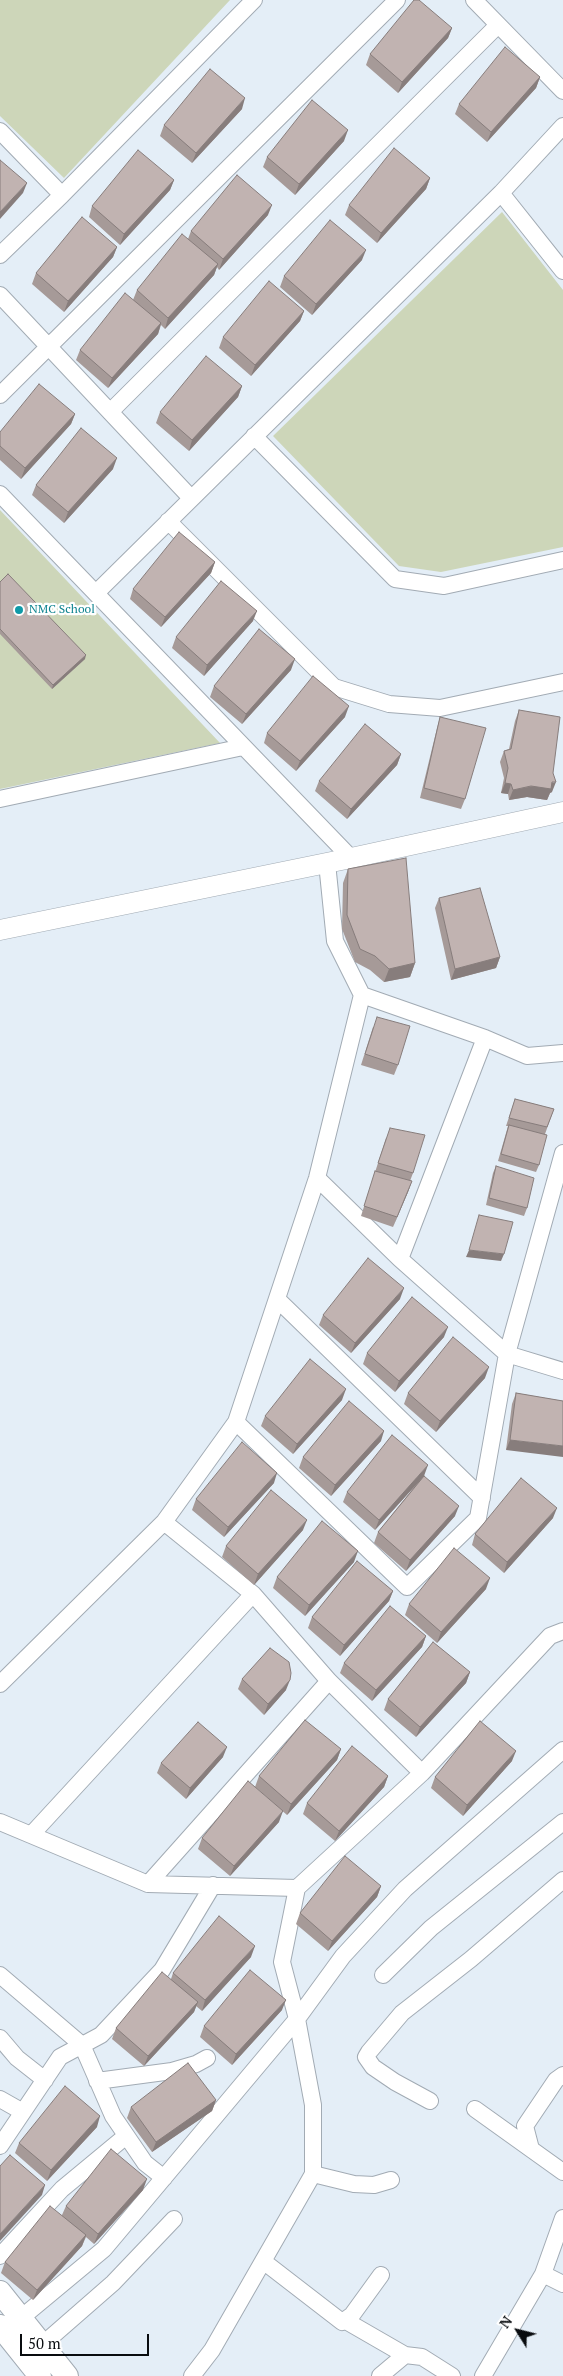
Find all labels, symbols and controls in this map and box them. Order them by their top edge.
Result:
place label: NMC School [29,603,95,617]
marker: NMC School [13,604,25,616]
north arrow [493,2306,543,2356]
text: N [495,2312,516,2332]
scale bar [22,2324,151,2356]
text: 50 m [28,2333,61,2353]

